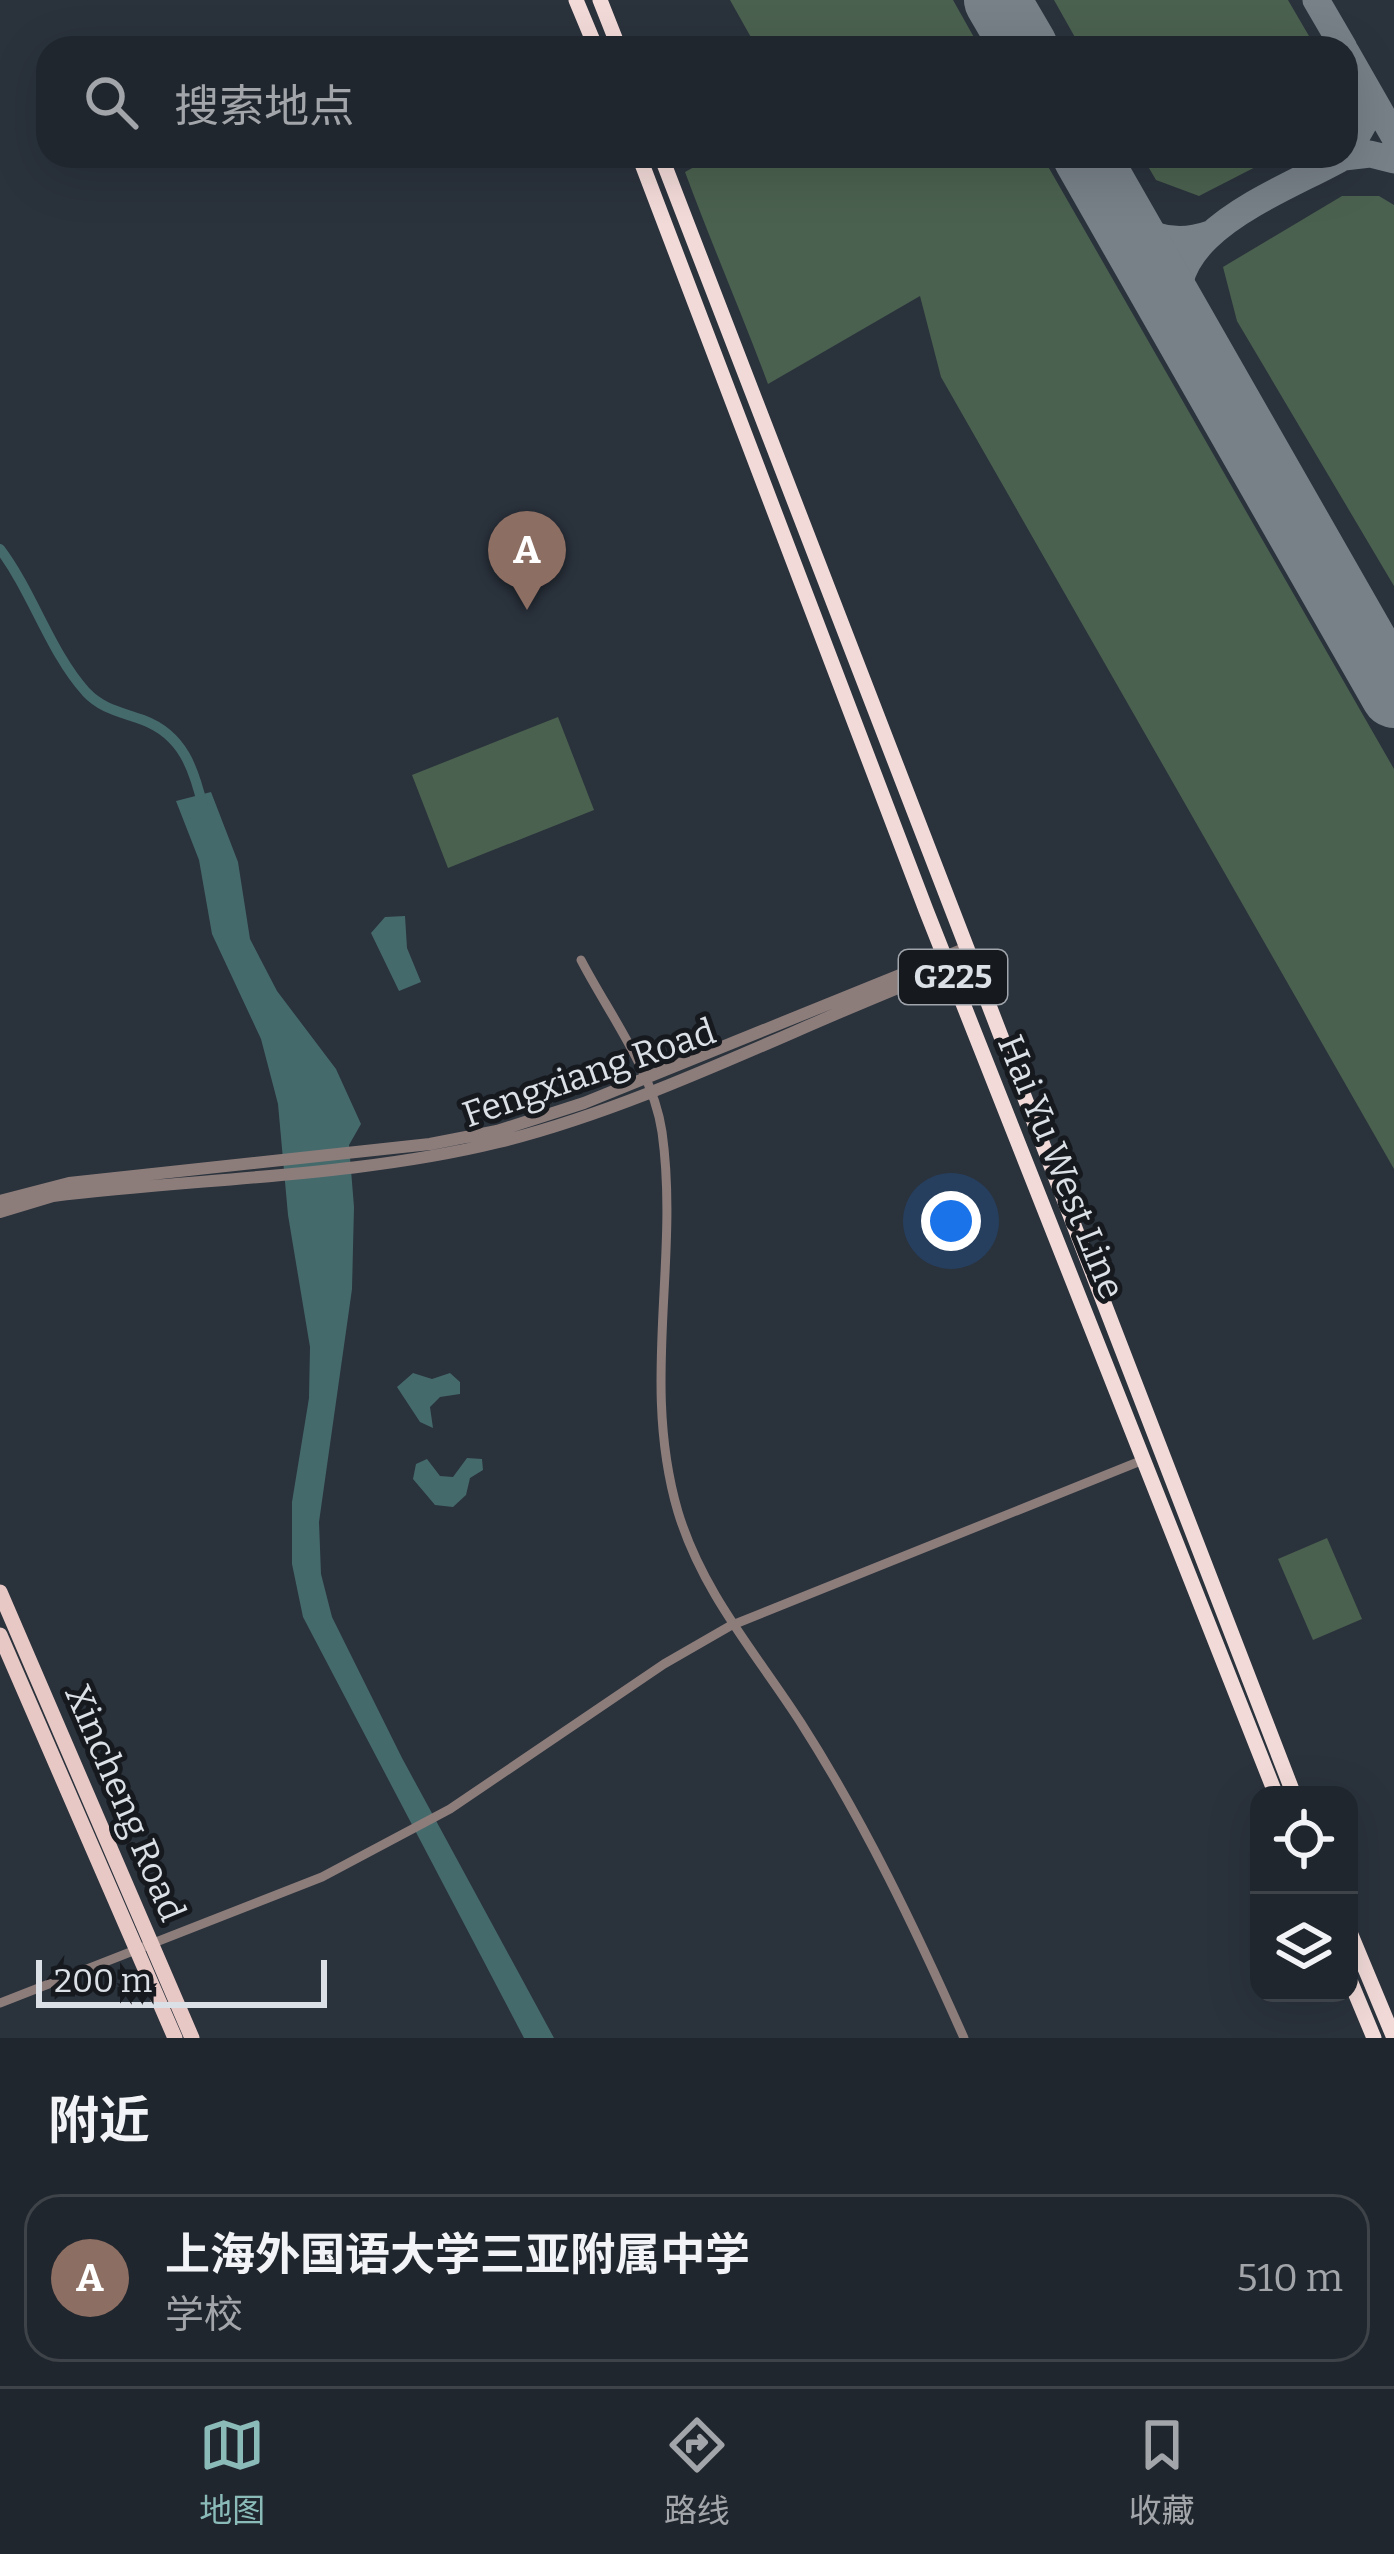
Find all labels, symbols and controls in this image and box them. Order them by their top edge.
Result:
search box [36,36,1358,168]
icon: search [78,69,144,135]
text: 搜索地点 [174,80,354,134]
pin: A [488,511,566,610]
road number: G225 [899,950,1007,1004]
street label: Fengxiang Road [457,1009,721,1137]
street label: Hai Yu West Line [988,1029,1134,1305]
your location [921,1191,981,1251]
street label: Xincheng Road [55,1678,195,1928]
map controls [1250,1786,1358,2002]
button: locate [1250,1786,1358,1894]
button: layers [1250,1894,1358,2002]
scale bar [36,1954,327,2007]
text: 200 m [54,1961,152,2001]
text: 附近 [48,2090,150,2152]
text: 上海外国语大学三亚附属中学 [165,2228,750,2282]
text: A [76,2255,104,2301]
text: 510 m [1237,2255,1343,2301]
text: 学校 [165,2292,243,2338]
tab: 地图 [199,2412,265,2532]
tab: 路线 [664,2412,730,2532]
tab: 收藏 [1129,2412,1195,2532]

